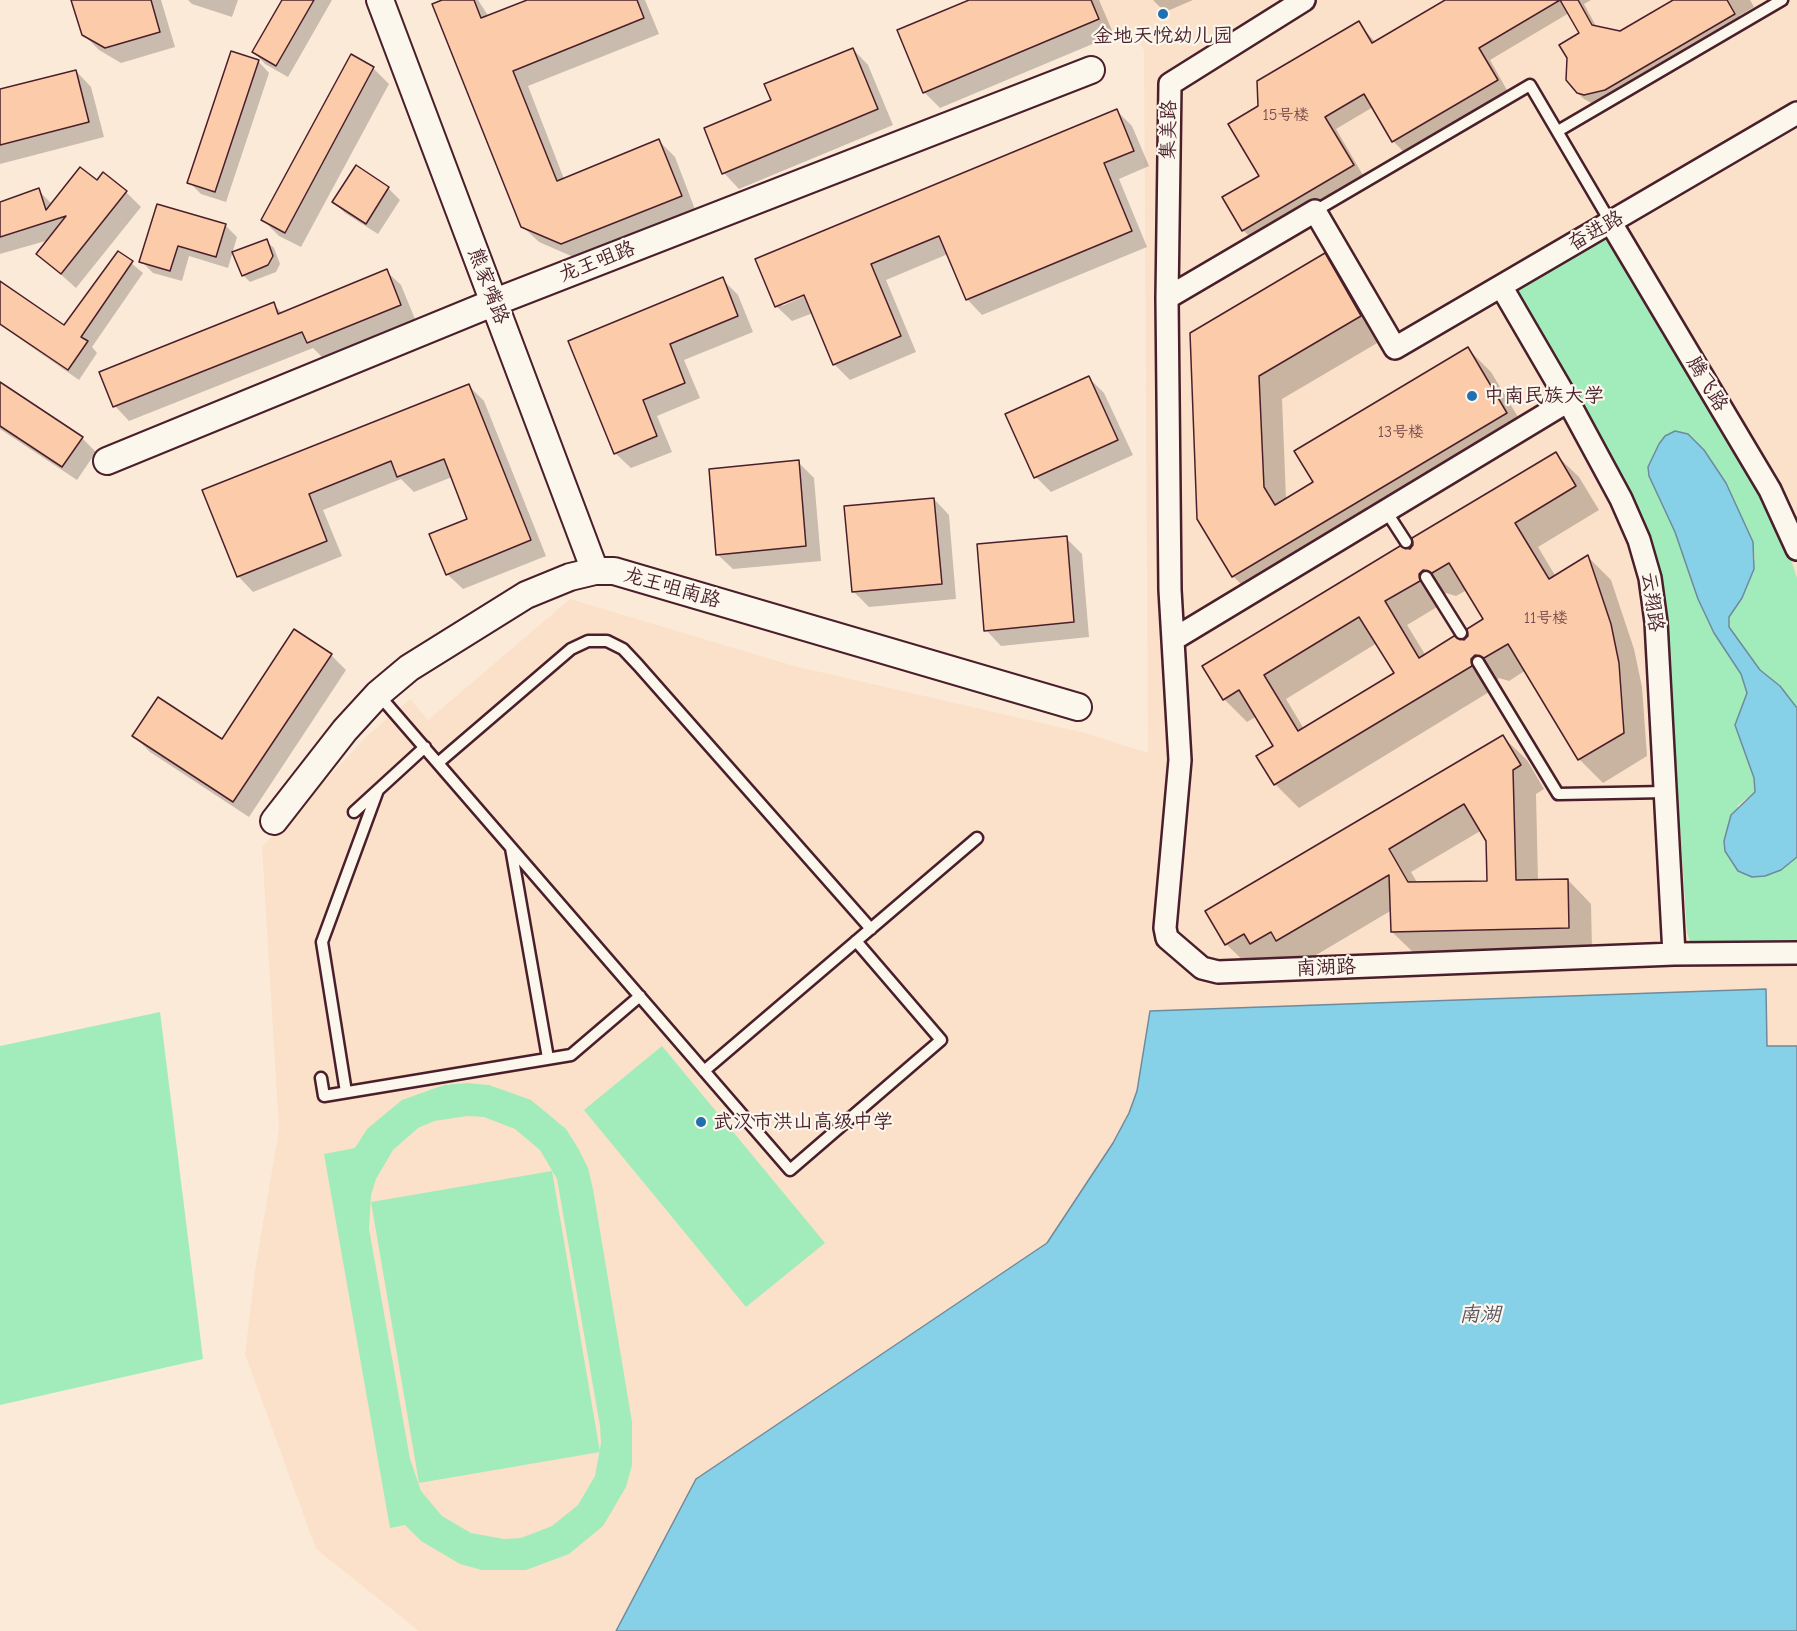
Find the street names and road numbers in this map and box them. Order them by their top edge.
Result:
street label: 集美路 [1156,100,1182,160]
street label: 奋进路 [1564,206,1628,256]
street label: 龙王咀路 [555,236,639,288]
street label: 熊家嘴路 [462,244,514,328]
street label: 腾飞路 [1681,352,1733,416]
street label: 龙王咀南路 [621,563,723,613]
street label: 云翔路 [1636,571,1668,633]
street label: 南湖路 [1296,955,1356,981]

